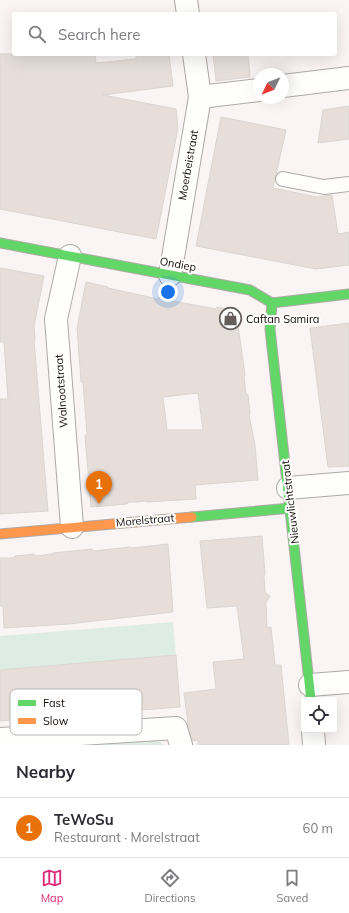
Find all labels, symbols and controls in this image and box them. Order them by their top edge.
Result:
search box [12,12,337,56]
icon: search [26,23,48,45]
text: Search here [58,25,140,44]
north arrow [253,68,289,104]
street label: Moerbeistraat [175,129,201,201]
street label: Ondiep [159,254,198,274]
your location [158,282,178,302]
shop icon: Caftan Samira [218,306,244,332]
place label: Caftan Samira [246,312,319,326]
street label: Walnootstraat [51,354,71,428]
street label: Nieuwlichtstraat [278,459,302,545]
pin: 1 [86,471,112,504]
street label: Morelstraat [115,510,175,530]
legend [10,689,142,735]
text: Fast [43,696,65,710]
map controls [301,697,337,733]
button: locate [301,697,337,733]
text: Slow [43,714,69,728]
text: Nearby [16,761,75,782]
text: TeWoSu [54,810,114,829]
text: 1 [25,820,33,836]
text: 60 m [303,820,333,836]
text: Restaurant · Morelstraat [54,829,200,845]
tab: Map [41,867,63,905]
tab: Directions [145,867,195,905]
tab: Saved [277,867,308,905]

